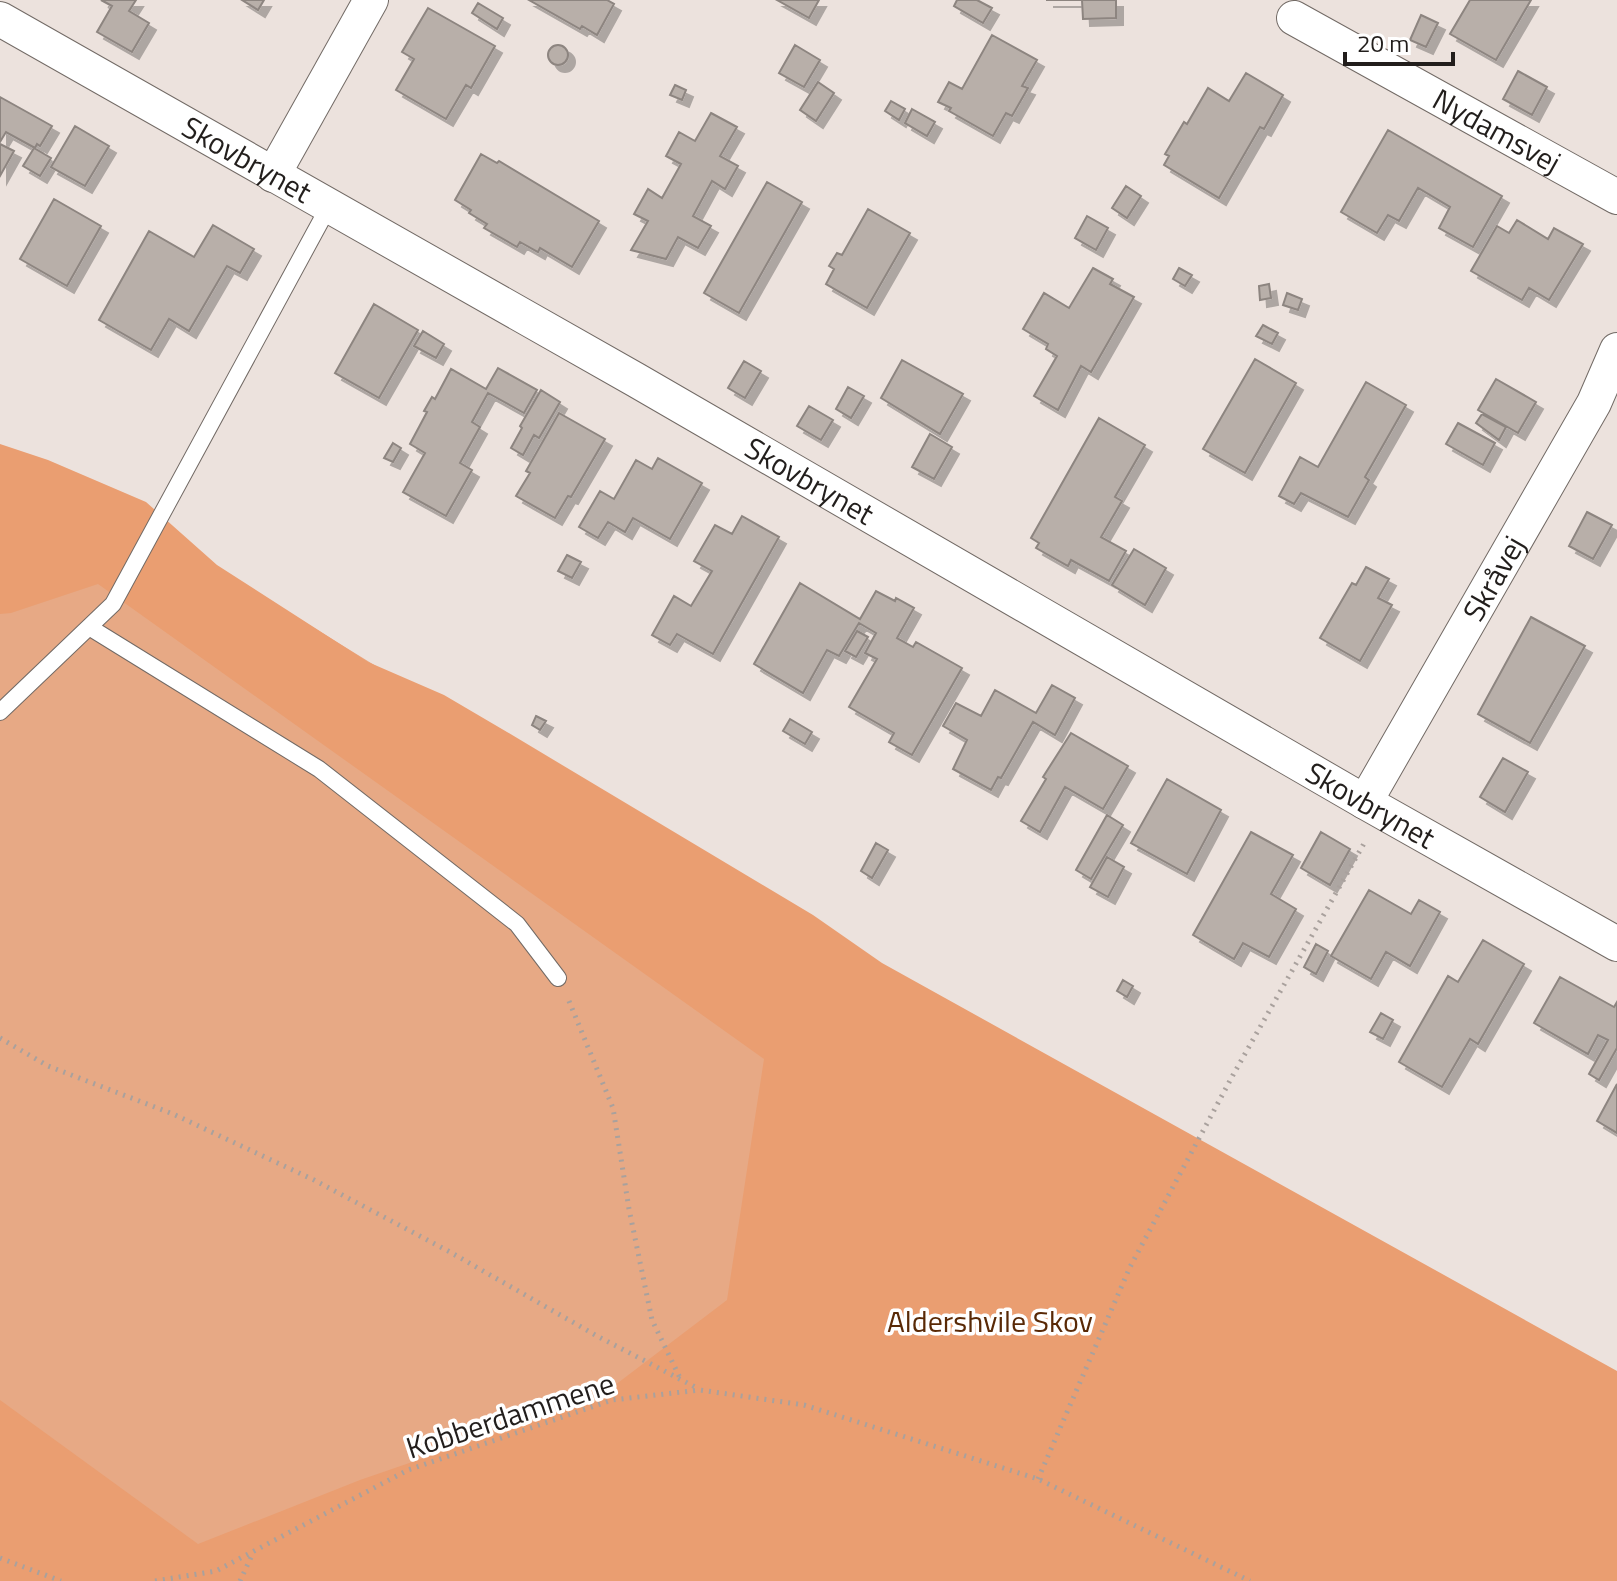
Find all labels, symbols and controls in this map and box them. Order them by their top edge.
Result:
scale bar [1345,16,1453,66]
text: 20 m [1357,25,1409,61]
street label: Nydamsvej [1424,76,1569,185]
street label: Skovbrynet [174,104,321,215]
street label: Skovbrynet [736,425,883,536]
street label: Skråvej [1451,527,1536,630]
street label: Skovbrynet [1297,750,1444,860]
park label: Aldershvile Skov [887,1298,1093,1344]
street label: Kobberdammene [400,1360,620,1470]

